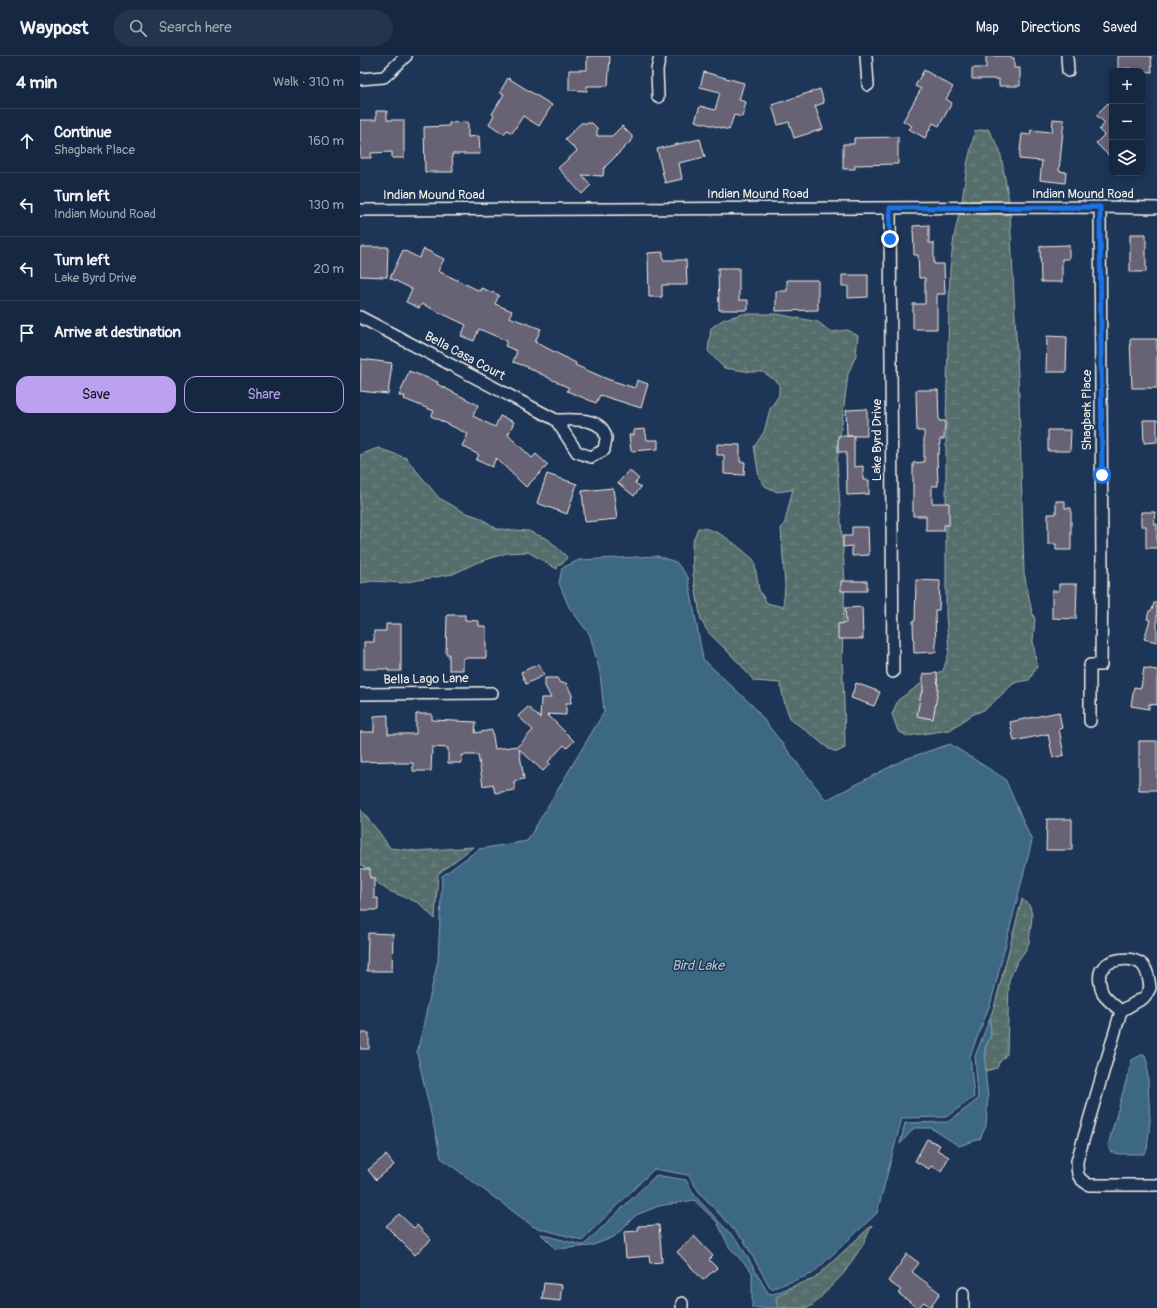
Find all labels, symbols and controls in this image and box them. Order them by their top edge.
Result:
search box [113,10,393,46]
text: Waypost [20,16,89,40]
icon: search [127,17,149,39]
text: Search here [159,18,232,37]
text: Map [976,19,999,36]
text: Directions [1021,19,1080,36]
text: Saved [1102,19,1137,36]
map controls [1109,68,1145,176]
button: + [1109,68,1145,104]
text: 4 min [16,72,57,93]
text: Walk · 310 m [273,74,344,90]
button: − [1109,104,1145,140]
text: Continue [54,123,112,142]
icon: ahead [16,130,38,152]
text: 160 m [308,133,344,149]
button: layers [1109,140,1145,176]
text: Shagbark Place [54,142,135,158]
street label: Indian Mound Road [707,186,809,202]
street label: Indian Mound Road [1032,186,1134,202]
text: Turn left [54,187,110,206]
street label: Indian Mound Road [383,187,485,203]
icon: left [16,194,38,216]
text: 130 m [308,197,344,213]
text: Indian Mound Road [54,206,156,222]
route end [881,230,899,248]
text: Turn left [54,251,110,270]
icon: left [16,258,38,280]
text: 20 m [313,261,344,277]
text: Lake Byrd Drive [54,270,136,286]
icon: arrive [16,322,38,344]
text: Arrive at destination [54,323,181,342]
street label: Bella Casa Court [422,328,509,384]
street label: Shagbark Place [1079,369,1095,450]
button: Save [16,376,176,413]
button: Share [184,376,344,413]
street label: Lake Byrd Drive [869,398,885,481]
route start [1093,466,1111,484]
street label: Bella Lago Lane [383,670,469,688]
water label: Bird Lake [672,957,726,974]

